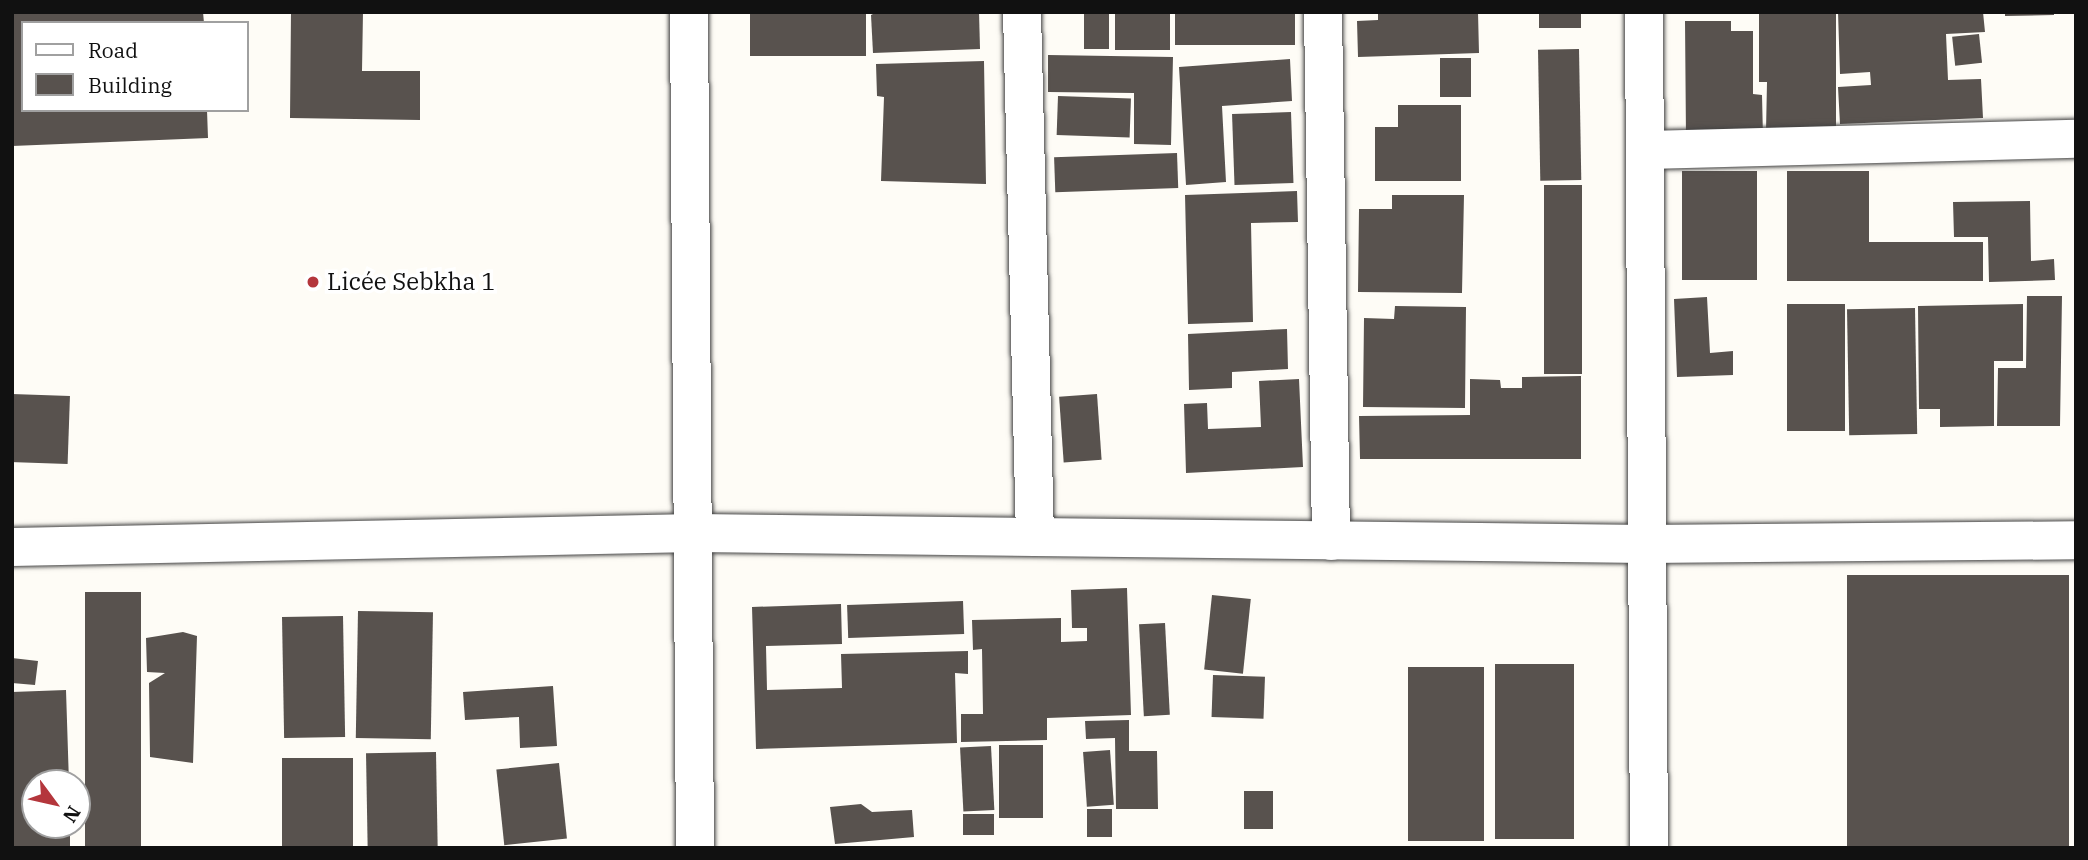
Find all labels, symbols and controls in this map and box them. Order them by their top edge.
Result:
legend [21,21,248,112]
text: Road [88,36,138,64]
text: Building [88,71,172,99]
place label: Licée Sebkha 1 [327,268,496,296]
marker: Licée Sebkha 1 [305,274,321,290]
north arrow [21,769,91,839]
text: N [58,802,86,827]

